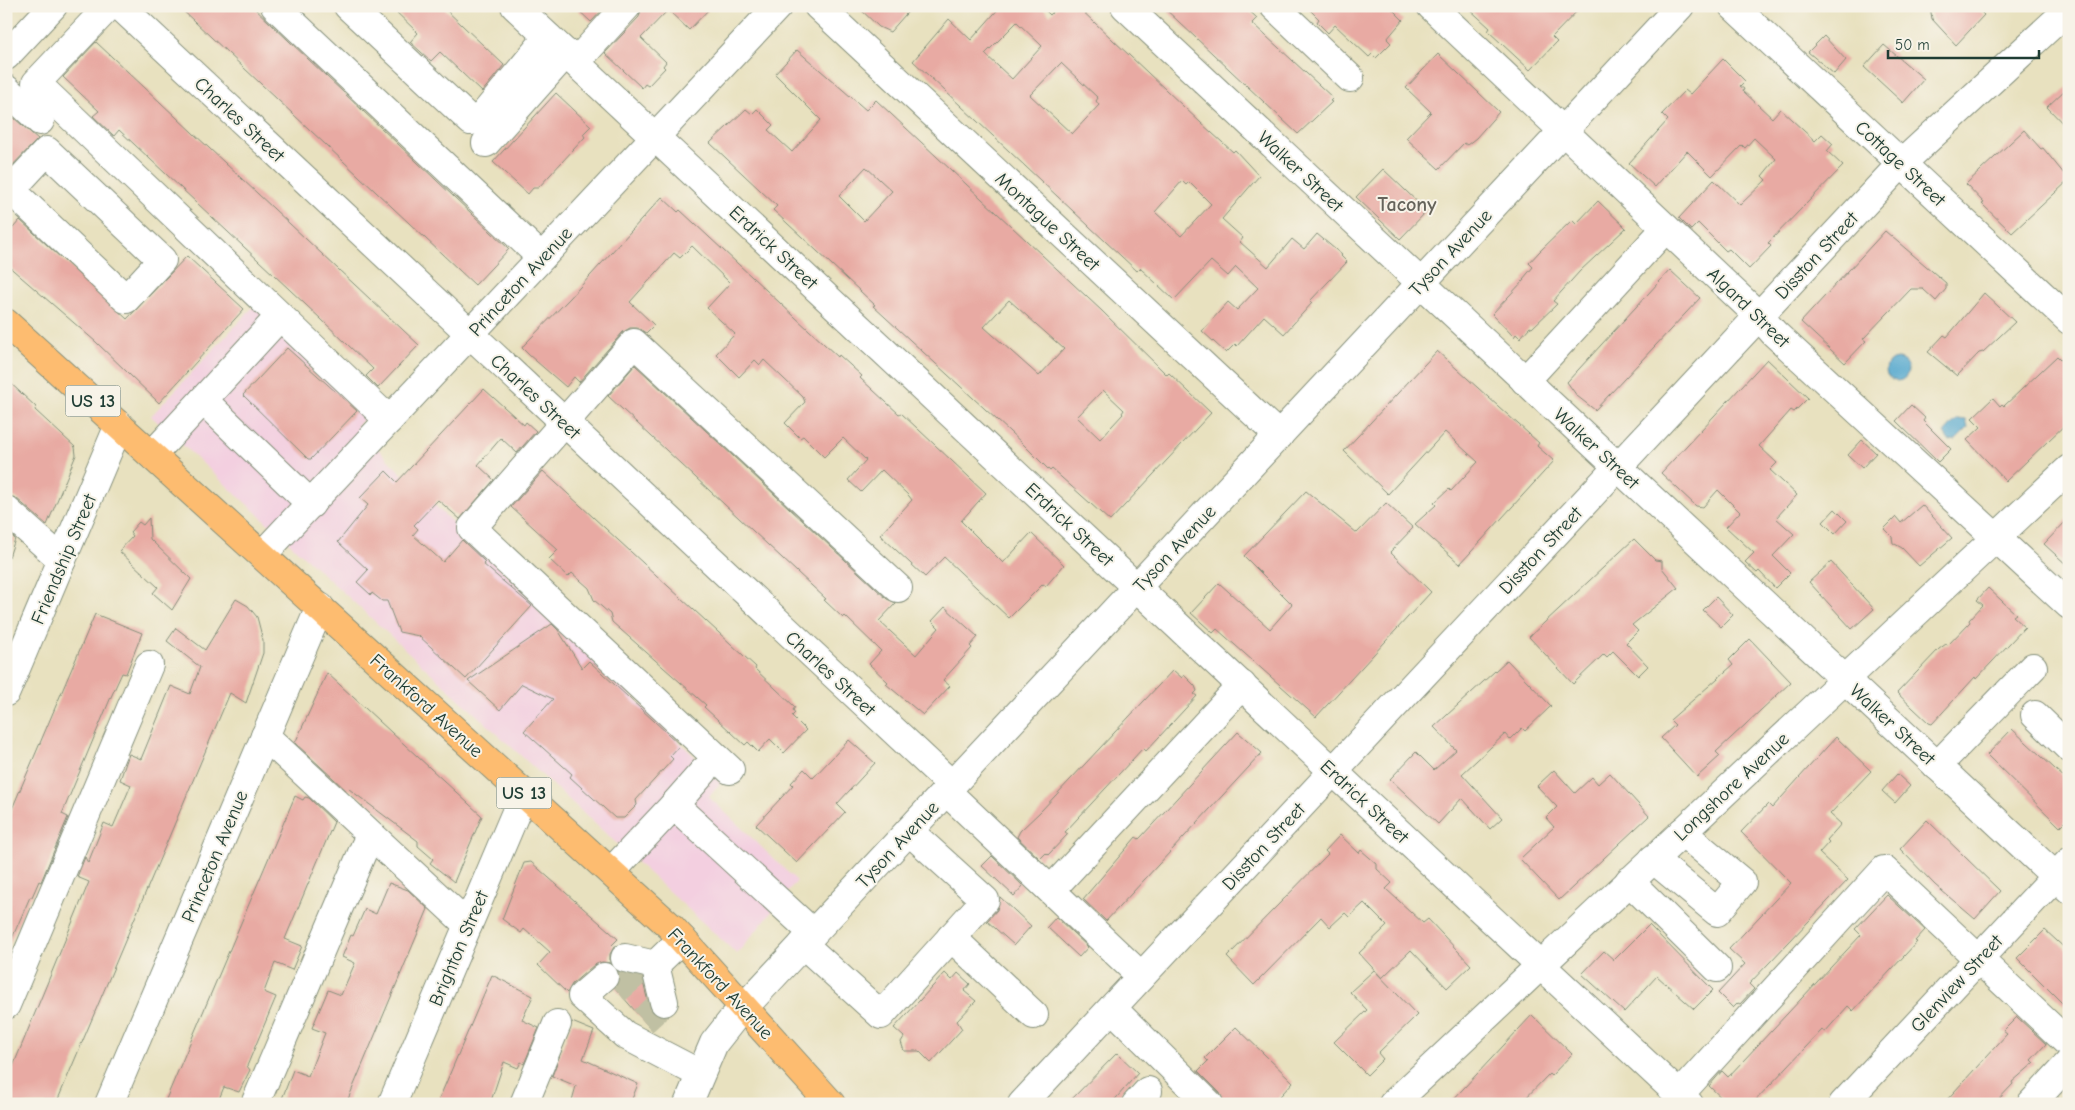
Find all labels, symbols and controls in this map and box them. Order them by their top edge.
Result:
scale bar [1888,28,2039,60]
text: 50 m [1895,36,1930,54]
street label: Charles Street [190,73,289,167]
street label: Cottage Street [1851,116,1950,211]
street label: Walker Street [1253,127,1348,217]
street label: Montague Street [991,168,1104,276]
district label: Tacony [1378,193,1437,216]
street label: Erdrick Street [725,201,822,295]
street label: Tyson Avenue [1405,205,1497,301]
street label: Disston Street [1771,207,1863,304]
street label: Princeton Avenue [464,222,577,341]
street label: Algard Street [1703,263,1794,353]
street label: Charles Street [486,350,585,444]
road number: US 13 [66,386,120,416]
street label: Walker Street [1549,404,1644,494]
street label: Erdrick Street [1021,478,1118,572]
street label: Friendship Street [27,490,101,628]
street label: Tyson Avenue [1129,501,1221,597]
street label: Disston Street [1495,502,1587,599]
street label: Charles Street [781,627,880,721]
street label: Frankford Avenue [365,649,487,762]
street label: Walker Street [1845,680,1940,770]
street label: Longshore Avenue [1670,728,1794,846]
street label: Erdrick Street [1316,755,1413,849]
road number: US 13 [496,778,552,808]
street label: Princeton Avenue [177,787,253,926]
street label: Tyson Avenue [852,797,944,893]
street label: Disston Street [1218,798,1310,895]
street label: Brighton Street [425,887,493,1009]
street label: Frankford Avenue [663,924,777,1044]
street label: Glenview Street [1906,930,2008,1037]

